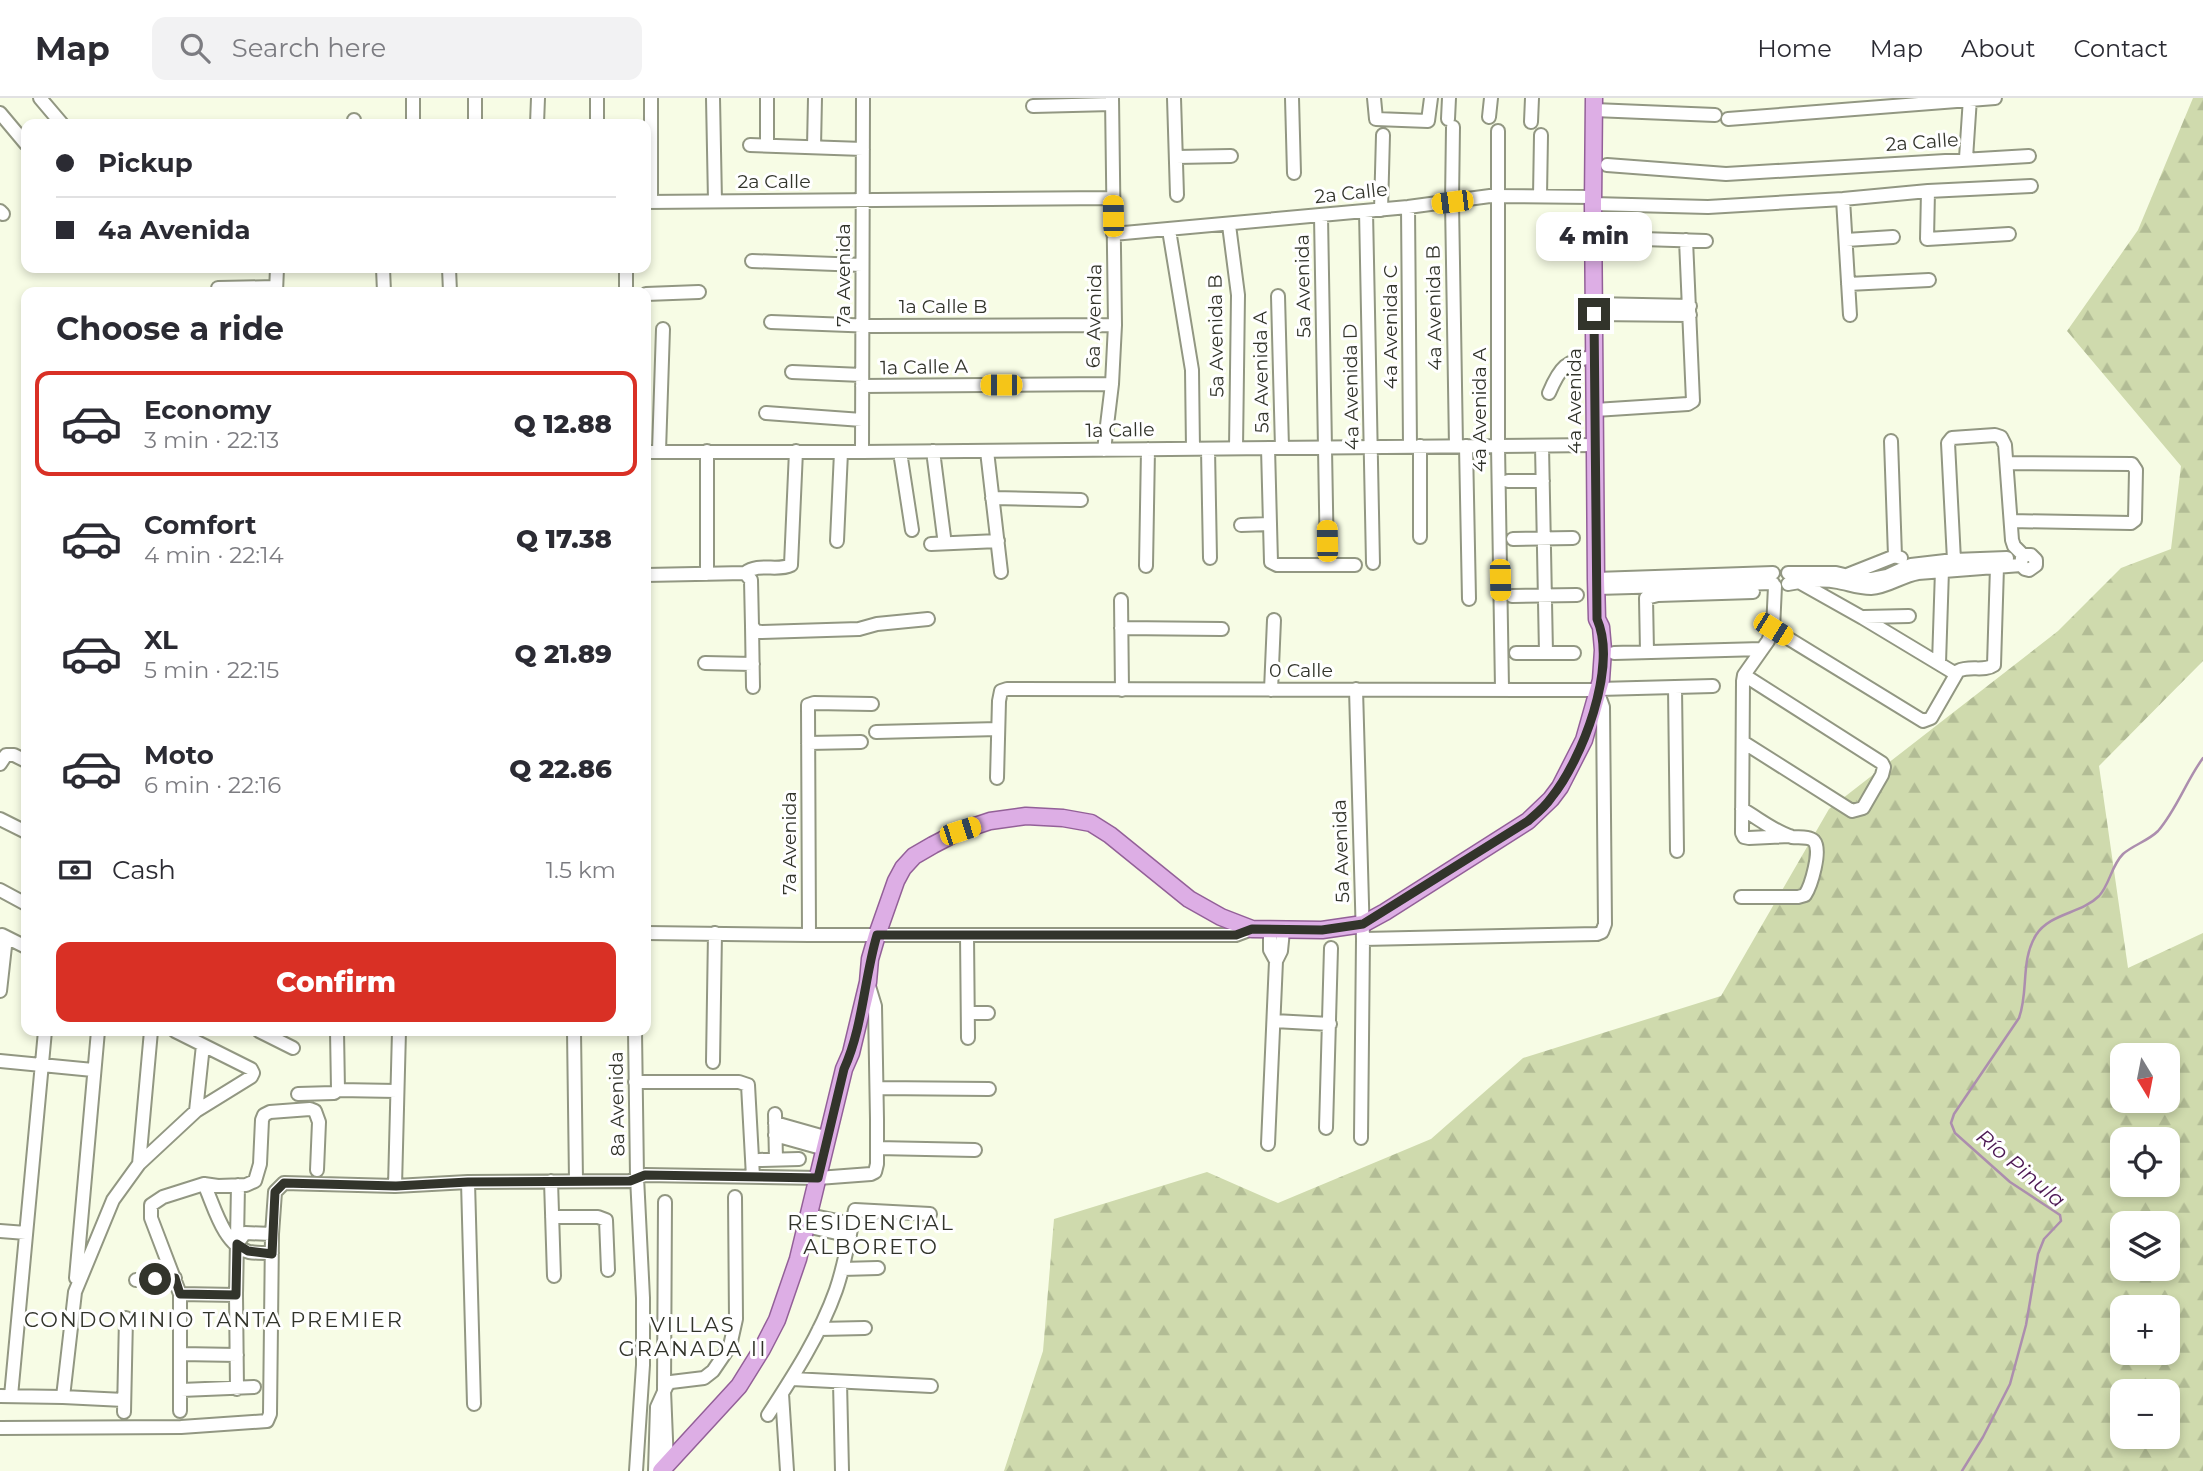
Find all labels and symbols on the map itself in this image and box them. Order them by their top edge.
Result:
street label: 2a Calle [1885,128,1959,156]
street label: 2a Calle [737,170,811,193]
street label: 2a Calle [1313,178,1389,208]
car [1430,189,1475,215]
car [1103,195,1124,237]
callout: 4 min [1536,212,1652,262]
street label: 7a Avenida [832,223,855,327]
street label: 5a Avenida [1291,234,1315,338]
street label: 4a Avenida B [1421,245,1447,371]
street label: 6a Avenida [1082,264,1106,368]
street label: 4a Avenida C [1379,265,1402,389]
street label: 5a Avenida B [1203,274,1229,398]
street label: 1a Calle B [899,295,987,318]
route end [1578,298,1610,330]
street label: 5a Avenida A [1248,310,1274,433]
street label: 4a Avenida D [1338,323,1364,451]
street label: 4a Avenida A [1468,347,1491,472]
street label: 4a Avenida [1563,348,1586,454]
street label: 1a Calle A [880,355,969,379]
car [981,375,1023,396]
street label: 1a Calle [1085,418,1155,442]
car [1317,520,1338,562]
car [1490,559,1511,601]
car [1750,609,1797,649]
street label: 0 Calle [1269,659,1333,682]
street label: 7a Avenida [778,791,801,895]
street label: 5a Avenida [1328,799,1354,903]
car [937,815,984,847]
north arrow [2110,1043,2180,1113]
street label: 8a Avenida [605,1051,629,1157]
water label: Río Pinula [1971,1124,2071,1212]
district label: RESIDENCIAL ALBORETO [787,1210,955,1259]
route start [139,1263,171,1295]
district label: CONDOMINIO TANTA PREMIER [24,1307,404,1332]
district label: VILLAS GRANADA II [619,1312,767,1361]

